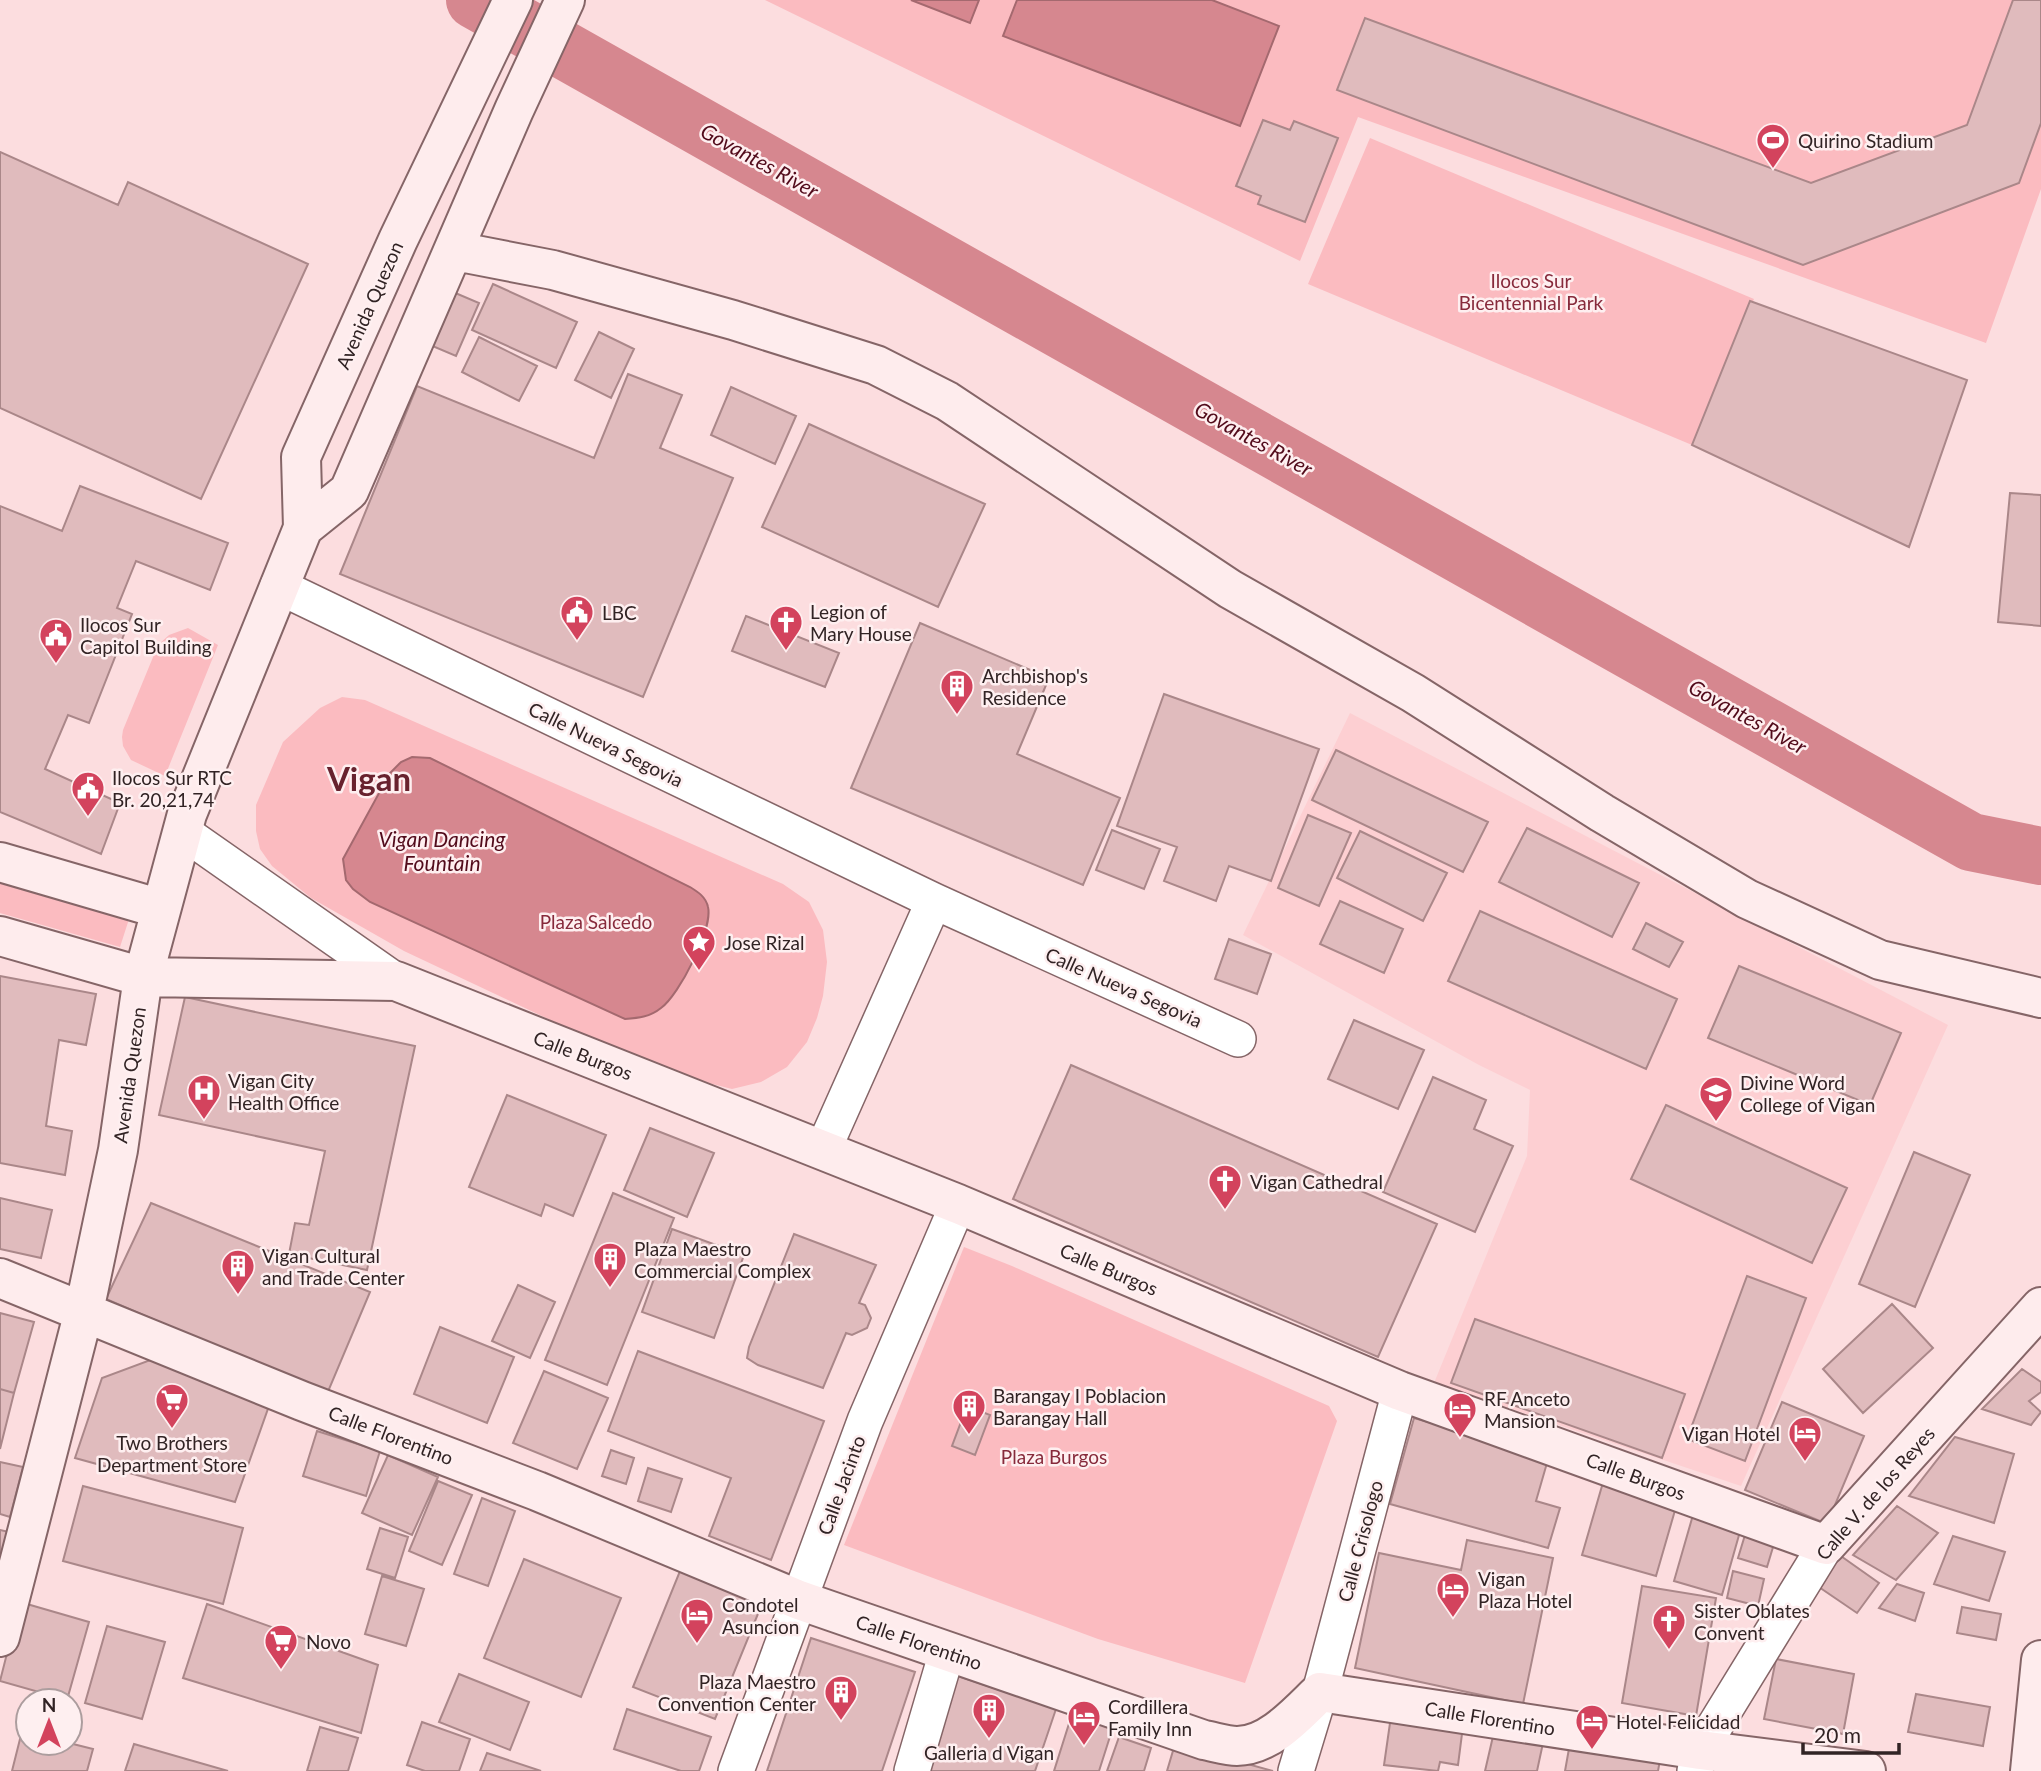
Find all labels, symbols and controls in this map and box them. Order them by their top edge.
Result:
water label: Govantes River [697,117,824,203]
sports icon: Quirino Stadium [1754,121,1792,170]
place label: Quirino Stadium [1798,129,1934,152]
street label: Avenida Quezon [331,238,407,372]
park label: Ilocos Sur Bicentennial Park [1459,269,1604,314]
water label: Govantes River [1191,395,1318,481]
public building icon: LBC [558,593,596,642]
place label: Legion of Mary House [810,600,912,645]
place label: LBC [602,601,637,624]
church icon: Legion of Mary House [767,603,805,652]
place label: Ilocos Sur Capitol Building [80,613,212,658]
public building icon: Ilocos Sur Capitol Building [37,616,75,665]
place label: Archbishop's Residence [982,664,1088,709]
building icon: Archbishop's Residence [938,667,976,716]
water label: Govantes River [1685,673,1812,759]
street label: Calle Nueva Segovia [525,697,687,791]
district label: Vigan [326,758,411,798]
place label: Ilocos Sur RTC Br. 20,21,74 [112,766,232,811]
public building icon: Ilocos Sur RTC Br. 20,21,74 [69,769,107,818]
water label: Vigan Dancing Fountain [379,826,506,875]
park label: Plaza Salcedo [540,910,652,933]
place icon: Jose Rizal [680,923,718,972]
place label: Jose Rizal [724,931,804,954]
street label: Calle Nueva Segovia [1042,942,1206,1032]
street label: Avenida Quezon [108,1005,150,1145]
street label: Calle Burgos [530,1026,636,1084]
place label: Vigan City Health Office [228,1069,339,1114]
place label: Divine Word College of Vigan [1740,1071,1875,1116]
hospital icon: Vigan City Health Office [185,1072,223,1121]
school or university icon: Divine Word College of Vigan [1697,1074,1735,1123]
church icon: Vigan Cathedral [1206,1162,1244,1211]
place label: Vigan Cathedral [1250,1170,1383,1193]
place label: Plaza Maestro Commercial Complex [634,1237,811,1282]
street label: Calle Burgos [1057,1238,1161,1300]
building icon: Plaza Maestro Commercial Complex [591,1240,629,1289]
place label: Vigan Cultural and Trade Center [262,1244,405,1289]
building icon: Vigan Cultural and Trade Center [219,1247,257,1296]
supermarket icon: Two Brothers Department Store [153,1381,191,1430]
place label: Barangay I Poblacion Barangay Hall [993,1384,1166,1429]
building icon: Barangay I Poblacion Barangay Hall [950,1387,988,1436]
place label: RF Anceto Mansion [1484,1387,1570,1432]
hotel icon: RF Anceto Mansion [1441,1390,1479,1439]
street label: Calle Florentino [325,1401,457,1469]
hotel icon: Vigan Hotel [1786,1414,1824,1463]
place label: Vigan Hotel [1682,1422,1780,1445]
street label: Calle V. de los Reyes [1811,1422,1939,1564]
place label: Two Brothers Department Store [97,1431,247,1476]
street label: Calle Jacinto [812,1432,870,1538]
park label: Plaza Burgos [1001,1445,1107,1468]
street label: Calle Burgos [1583,1447,1689,1505]
street label: Calle Crisologo [1333,1478,1387,1604]
place label: Vigan Plaza Hotel [1478,1567,1572,1612]
hotel icon: Vigan Plaza Hotel [1434,1570,1472,1619]
place label: Condotel Asuncion [722,1593,799,1638]
hotel icon: Condotel Asuncion [678,1596,716,1645]
place label: Sister Oblates Convent [1694,1599,1810,1644]
church icon: Sister Oblates Convent [1650,1602,1688,1651]
street label: Calle Florentino [853,1610,985,1674]
supermarket icon: Novo [262,1622,300,1671]
place label: Novo [306,1630,351,1653]
place label: Plaza Maestro Convention Center [658,1670,816,1715]
building icon: Plaza Maestro Convention Center [822,1673,860,1722]
north arrow [14,1687,84,1757]
building icon: Galleria d Vigan [970,1691,1008,1740]
text: N [42,1693,56,1716]
place label: Cordillera Family Inn [1108,1695,1192,1740]
street label: Calle Florentino [1423,1696,1557,1740]
hotel icon: Cordillera Family Inn [1065,1698,1103,1747]
hotel icon: Hotel Felicidad [1573,1702,1611,1751]
place label: Hotel Felicidad [1616,1710,1740,1733]
scale bar [1803,1712,1899,1756]
text: 20 m [1814,1722,1861,1747]
place label: Galleria d Vigan [924,1741,1054,1764]

